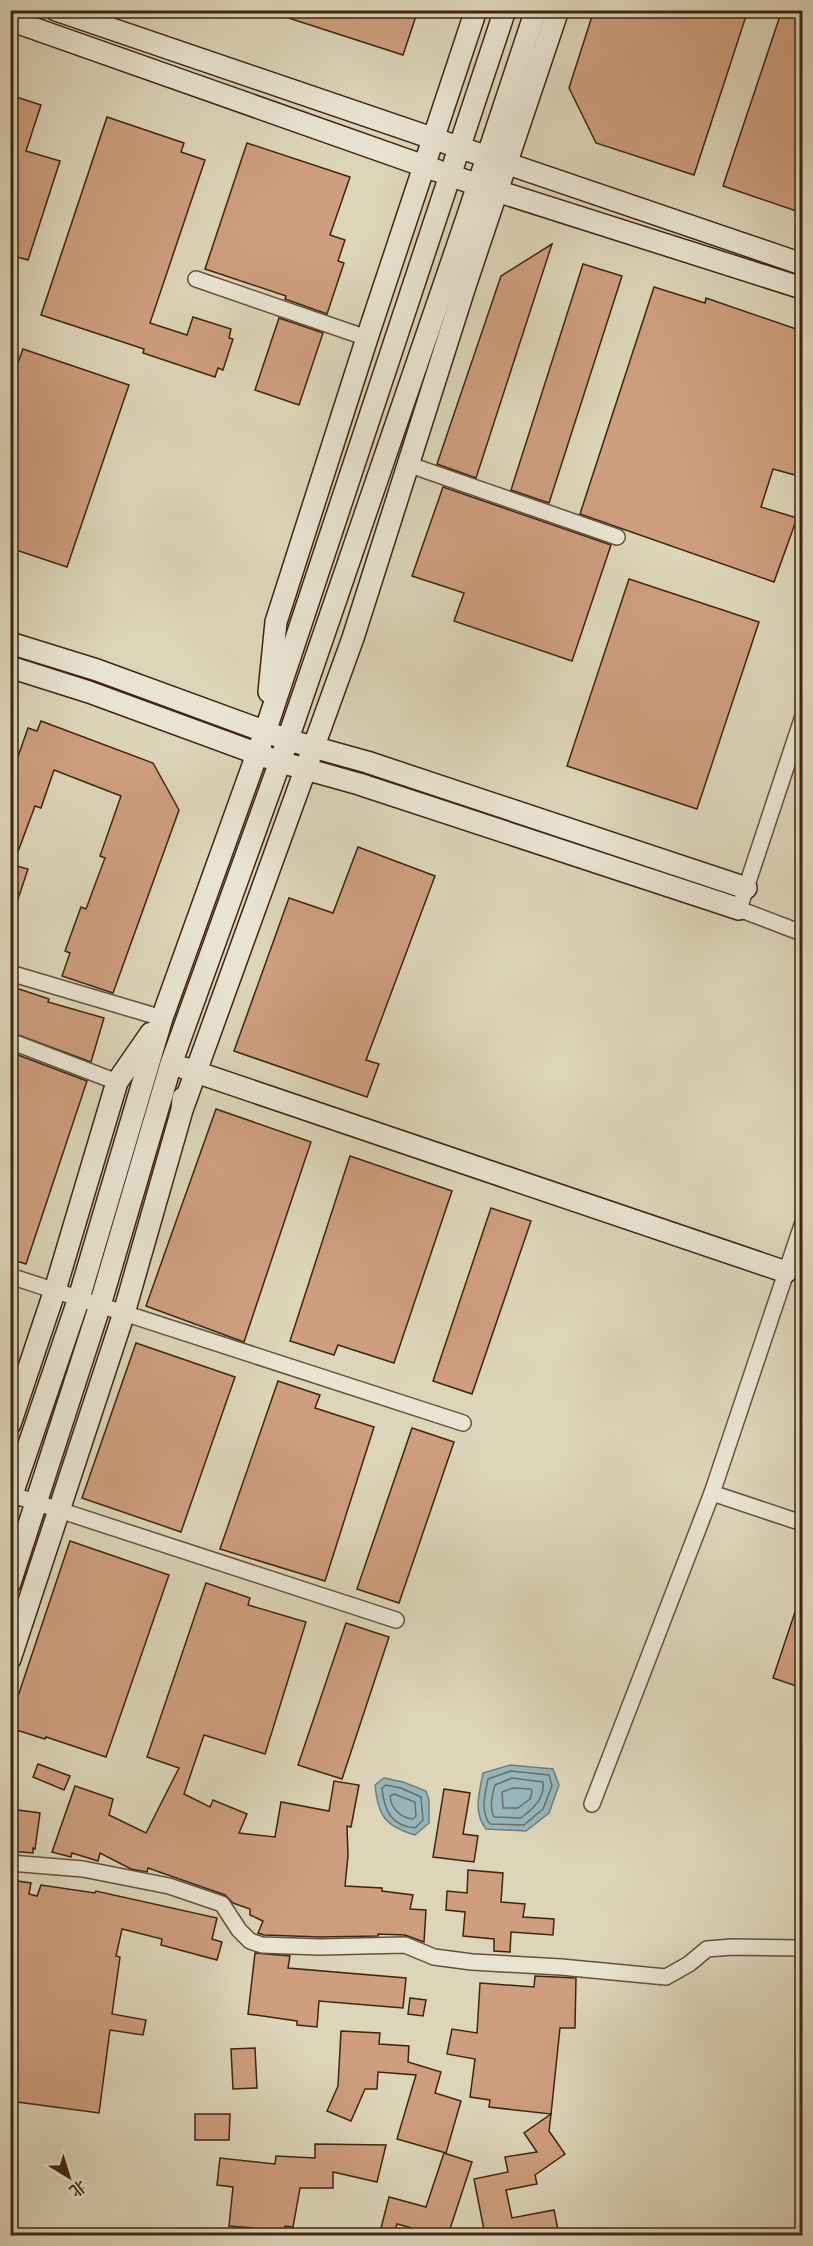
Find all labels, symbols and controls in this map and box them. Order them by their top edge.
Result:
north arrow [39,2147,99,2207]
text: 北 [65,2175,90,2201]

